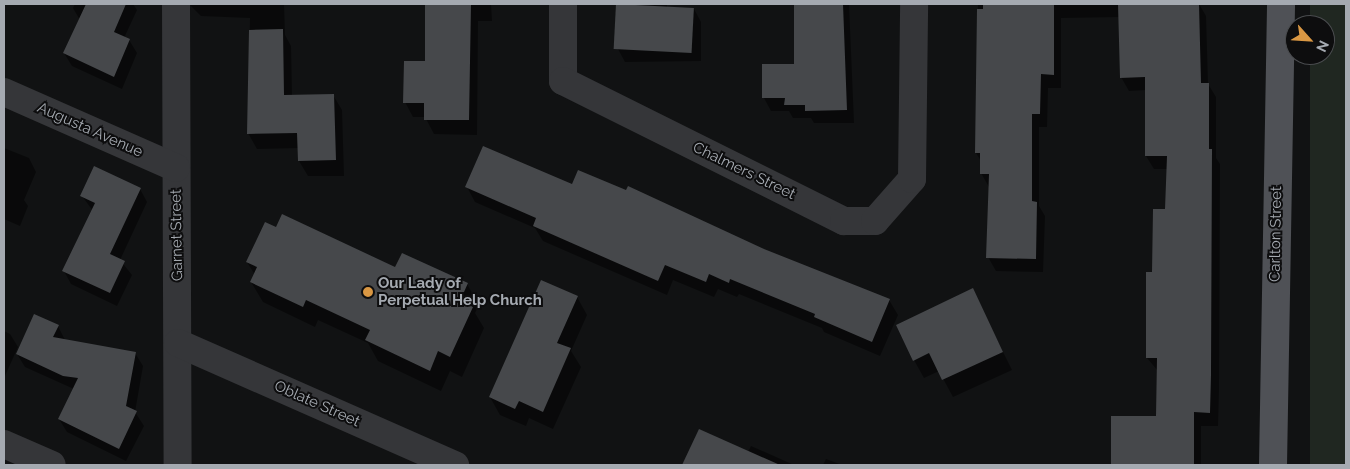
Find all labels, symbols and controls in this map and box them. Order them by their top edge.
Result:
north arrow [1285,15,1335,65]
text: N [1313,38,1332,54]
street label: Augusta Avenue [34,99,146,161]
street label: Chalmers Street [690,138,798,204]
street label: Carlton Street [1266,186,1286,282]
street label: Garnet Street [167,189,187,281]
place label: Our Lady of Perpetual Help Church [378,274,542,309]
marker: Our Lady of Perpetual Help Church [362,286,374,298]
street label: Oblate Street [271,377,363,431]

